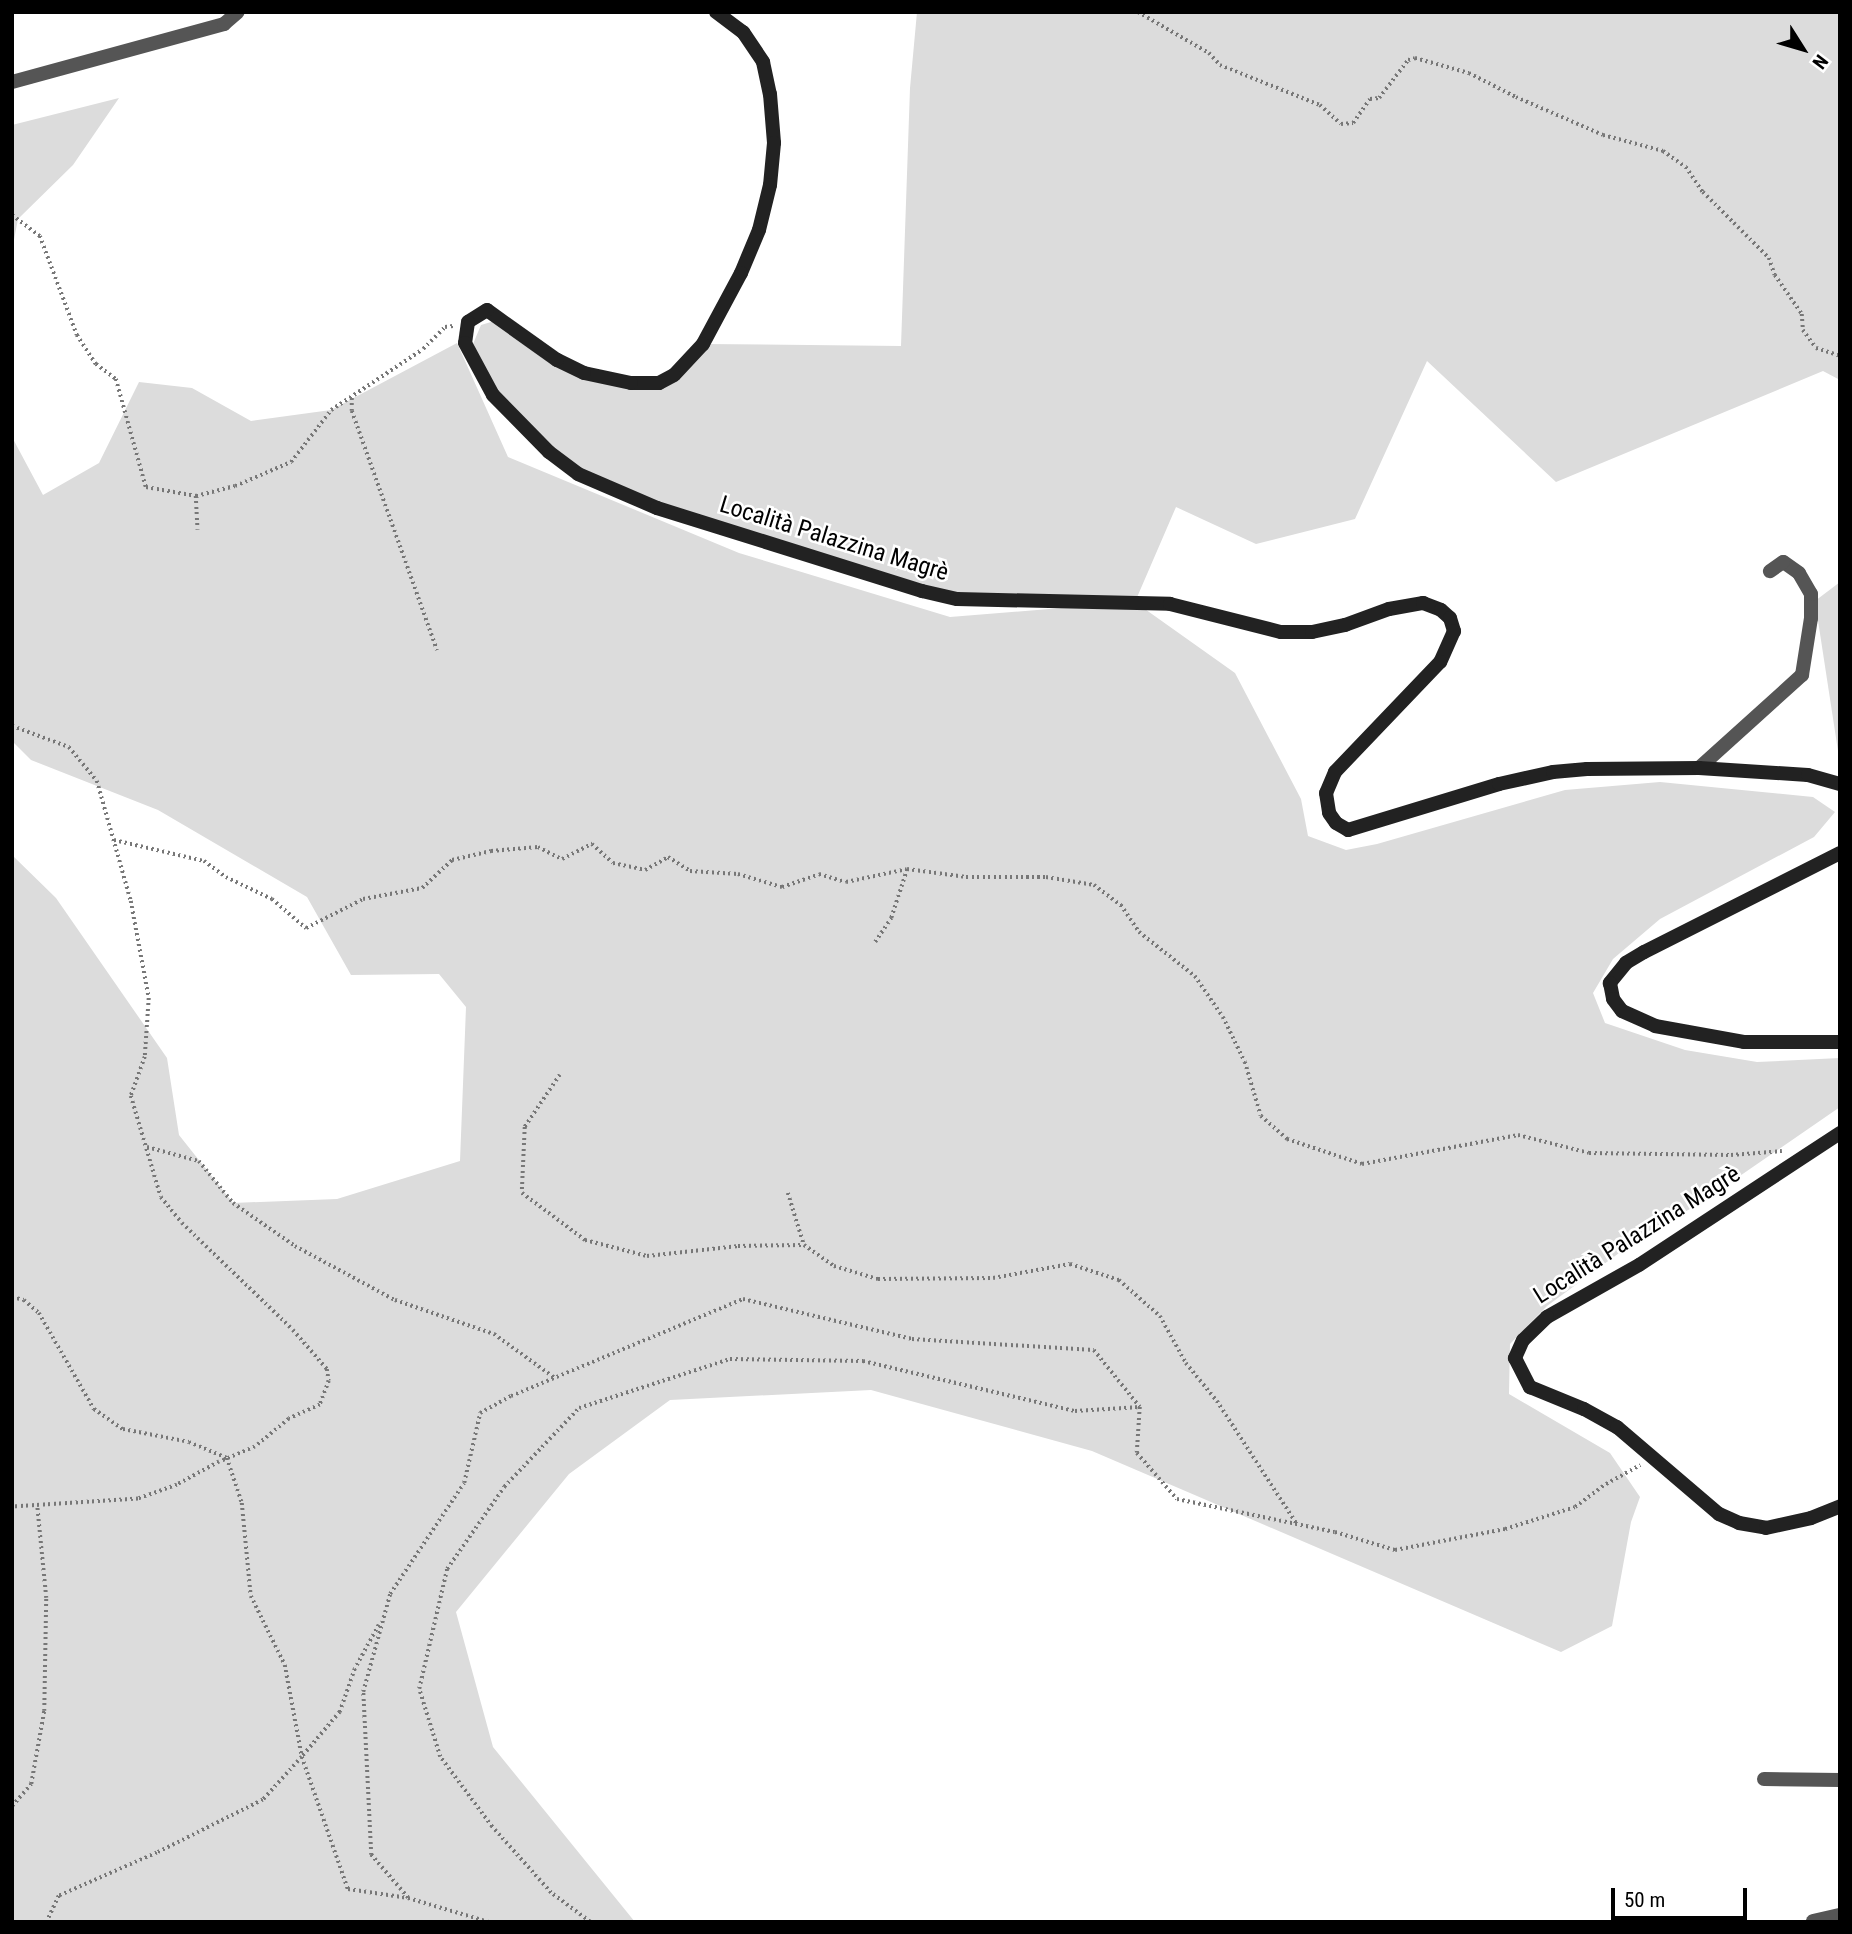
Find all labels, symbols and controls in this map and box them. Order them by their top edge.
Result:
north arrow [1768,14,1838,84]
text: N [1807,50,1833,74]
street label: Località Palazzina Magrè [716,490,952,588]
street label: Località Palazzina Magrè [1529,1160,1745,1310]
scale bar [1614,1874,1750,1918]
text: 50 m [1624,1888,1665,1912]

